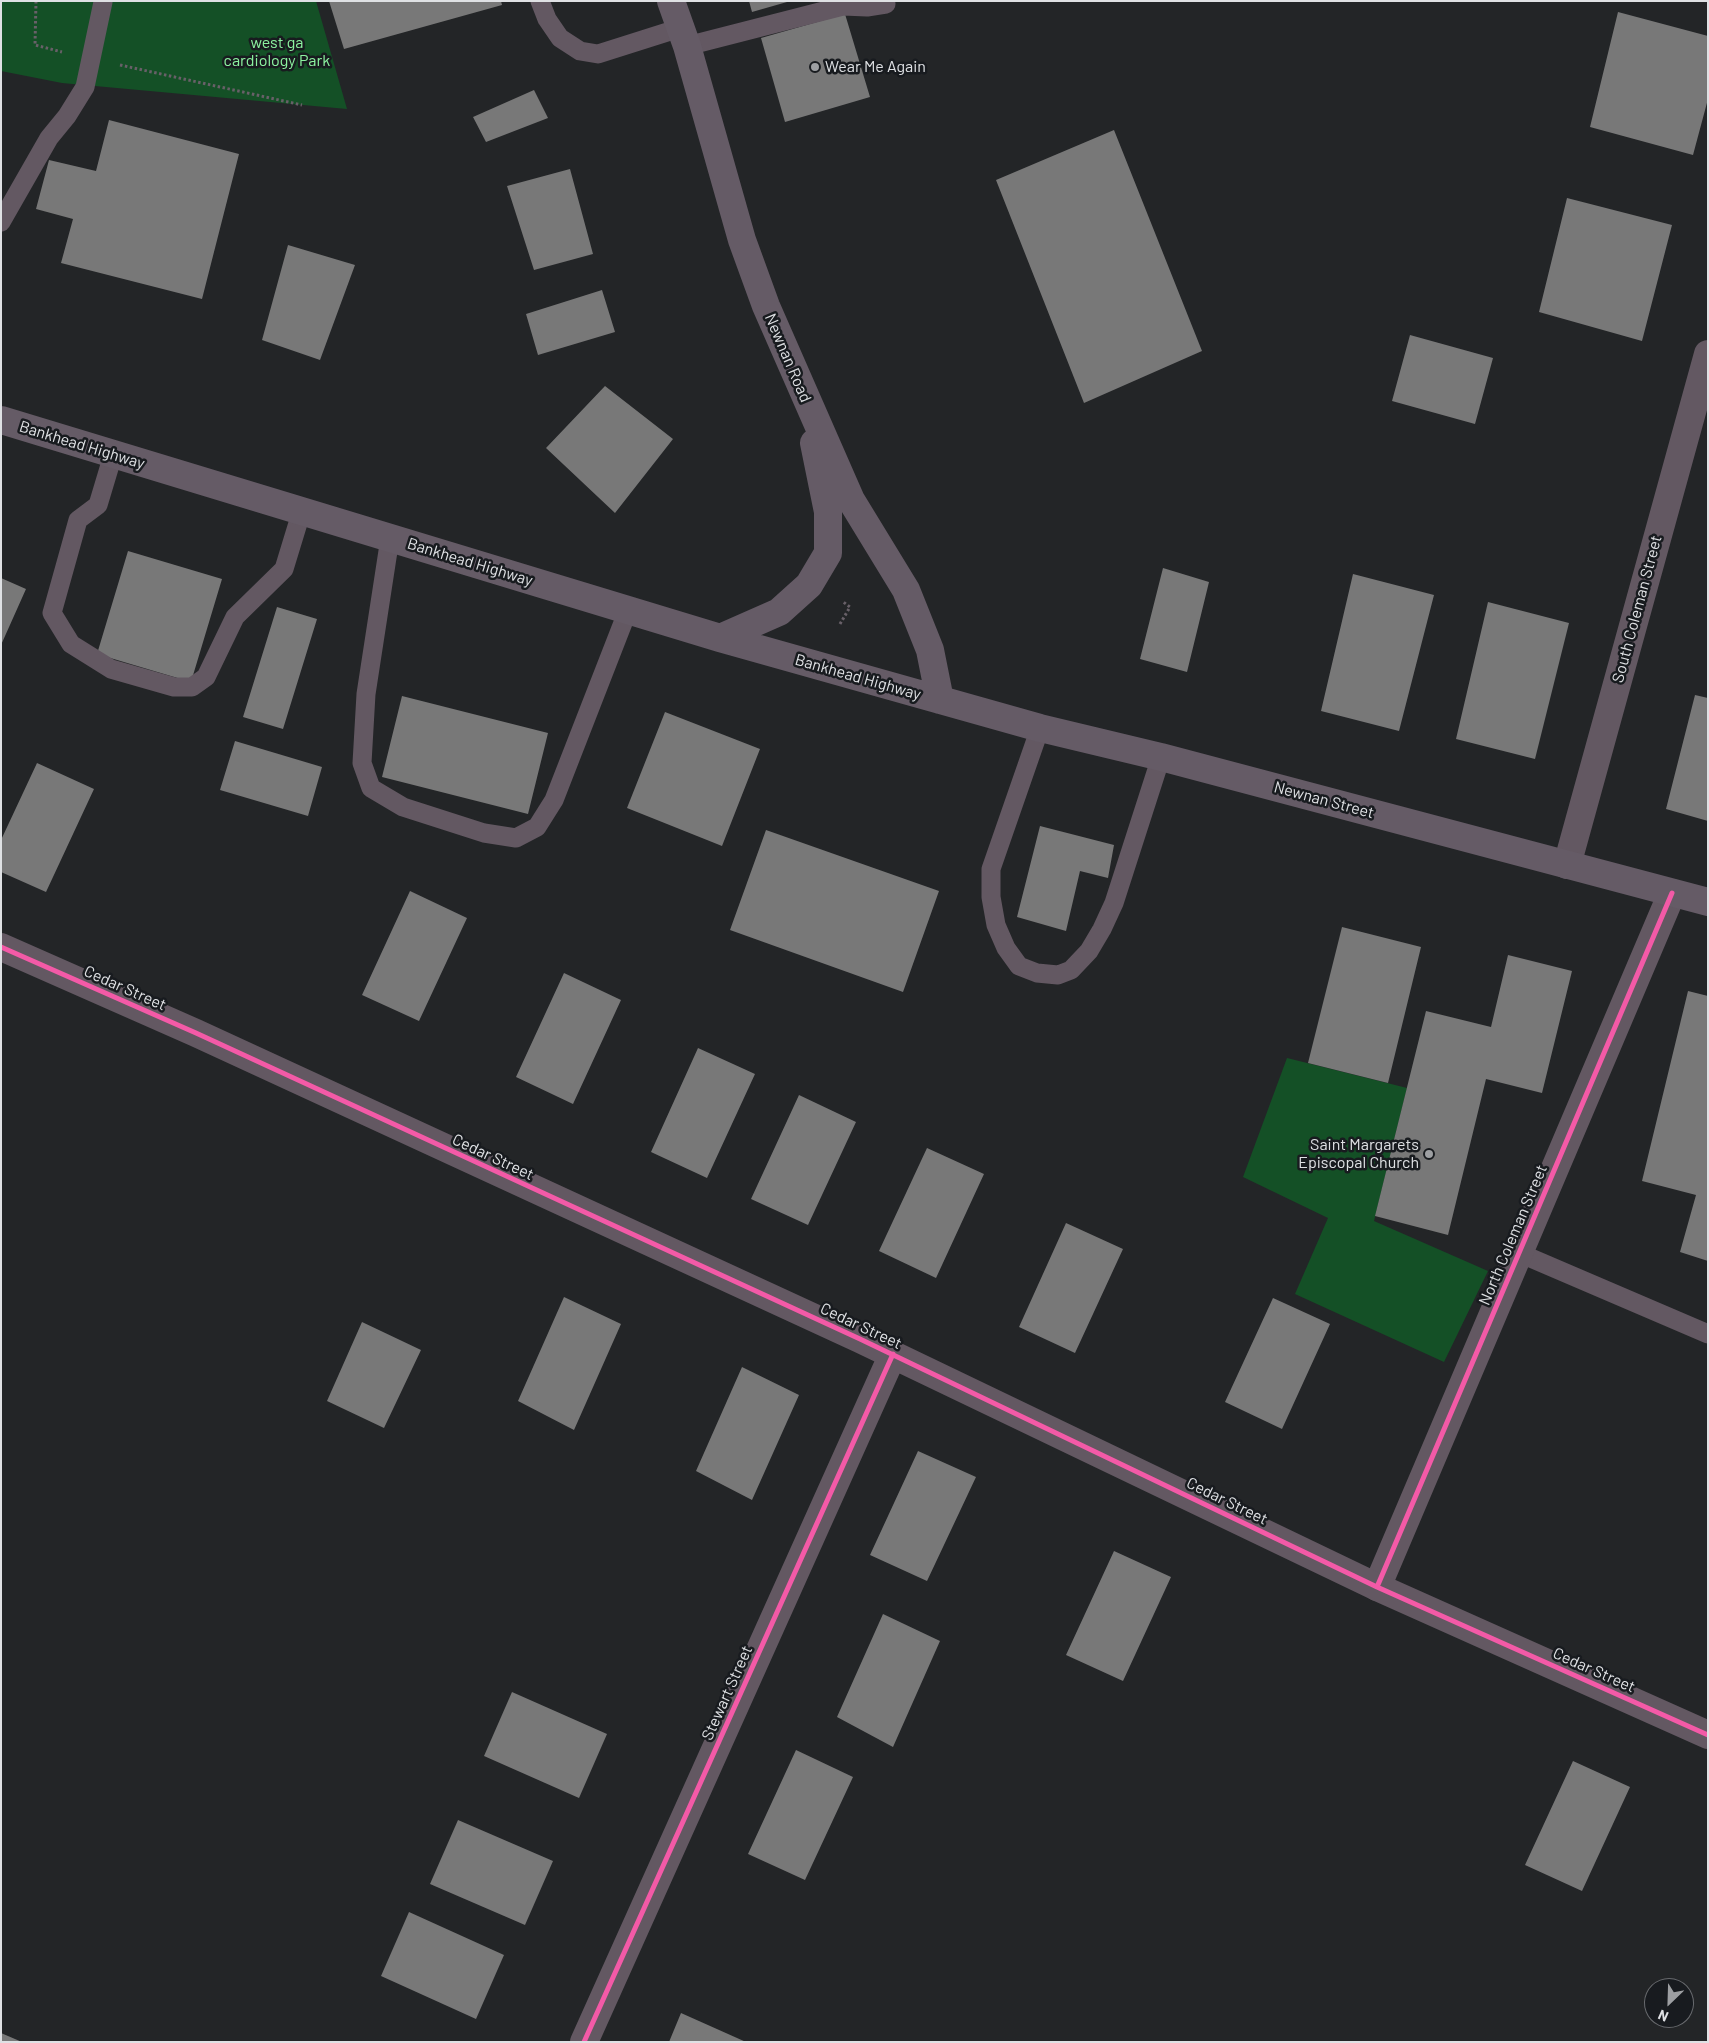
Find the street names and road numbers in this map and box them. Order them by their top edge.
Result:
street label: Newnan Road [761,311,815,405]
street label: Bankhead Highway [17,417,147,473]
street label: South Coleman Street [1608,533,1666,685]
street label: Bankhead Highway [405,534,535,590]
street label: Bankhead Highway [793,650,923,704]
street label: Newnan Street [1272,777,1376,823]
street label: Cedar Street [81,961,169,1015]
street label: Cedar Street [449,1130,537,1184]
street label: North Coleman Street [1475,1162,1551,1308]
street label: Cedar Street [817,1299,905,1353]
street label: Cedar Street [1183,1473,1271,1529]
street label: Stewart Street [698,1643,756,1743]
street label: Cedar Street [1550,1643,1638,1697]

